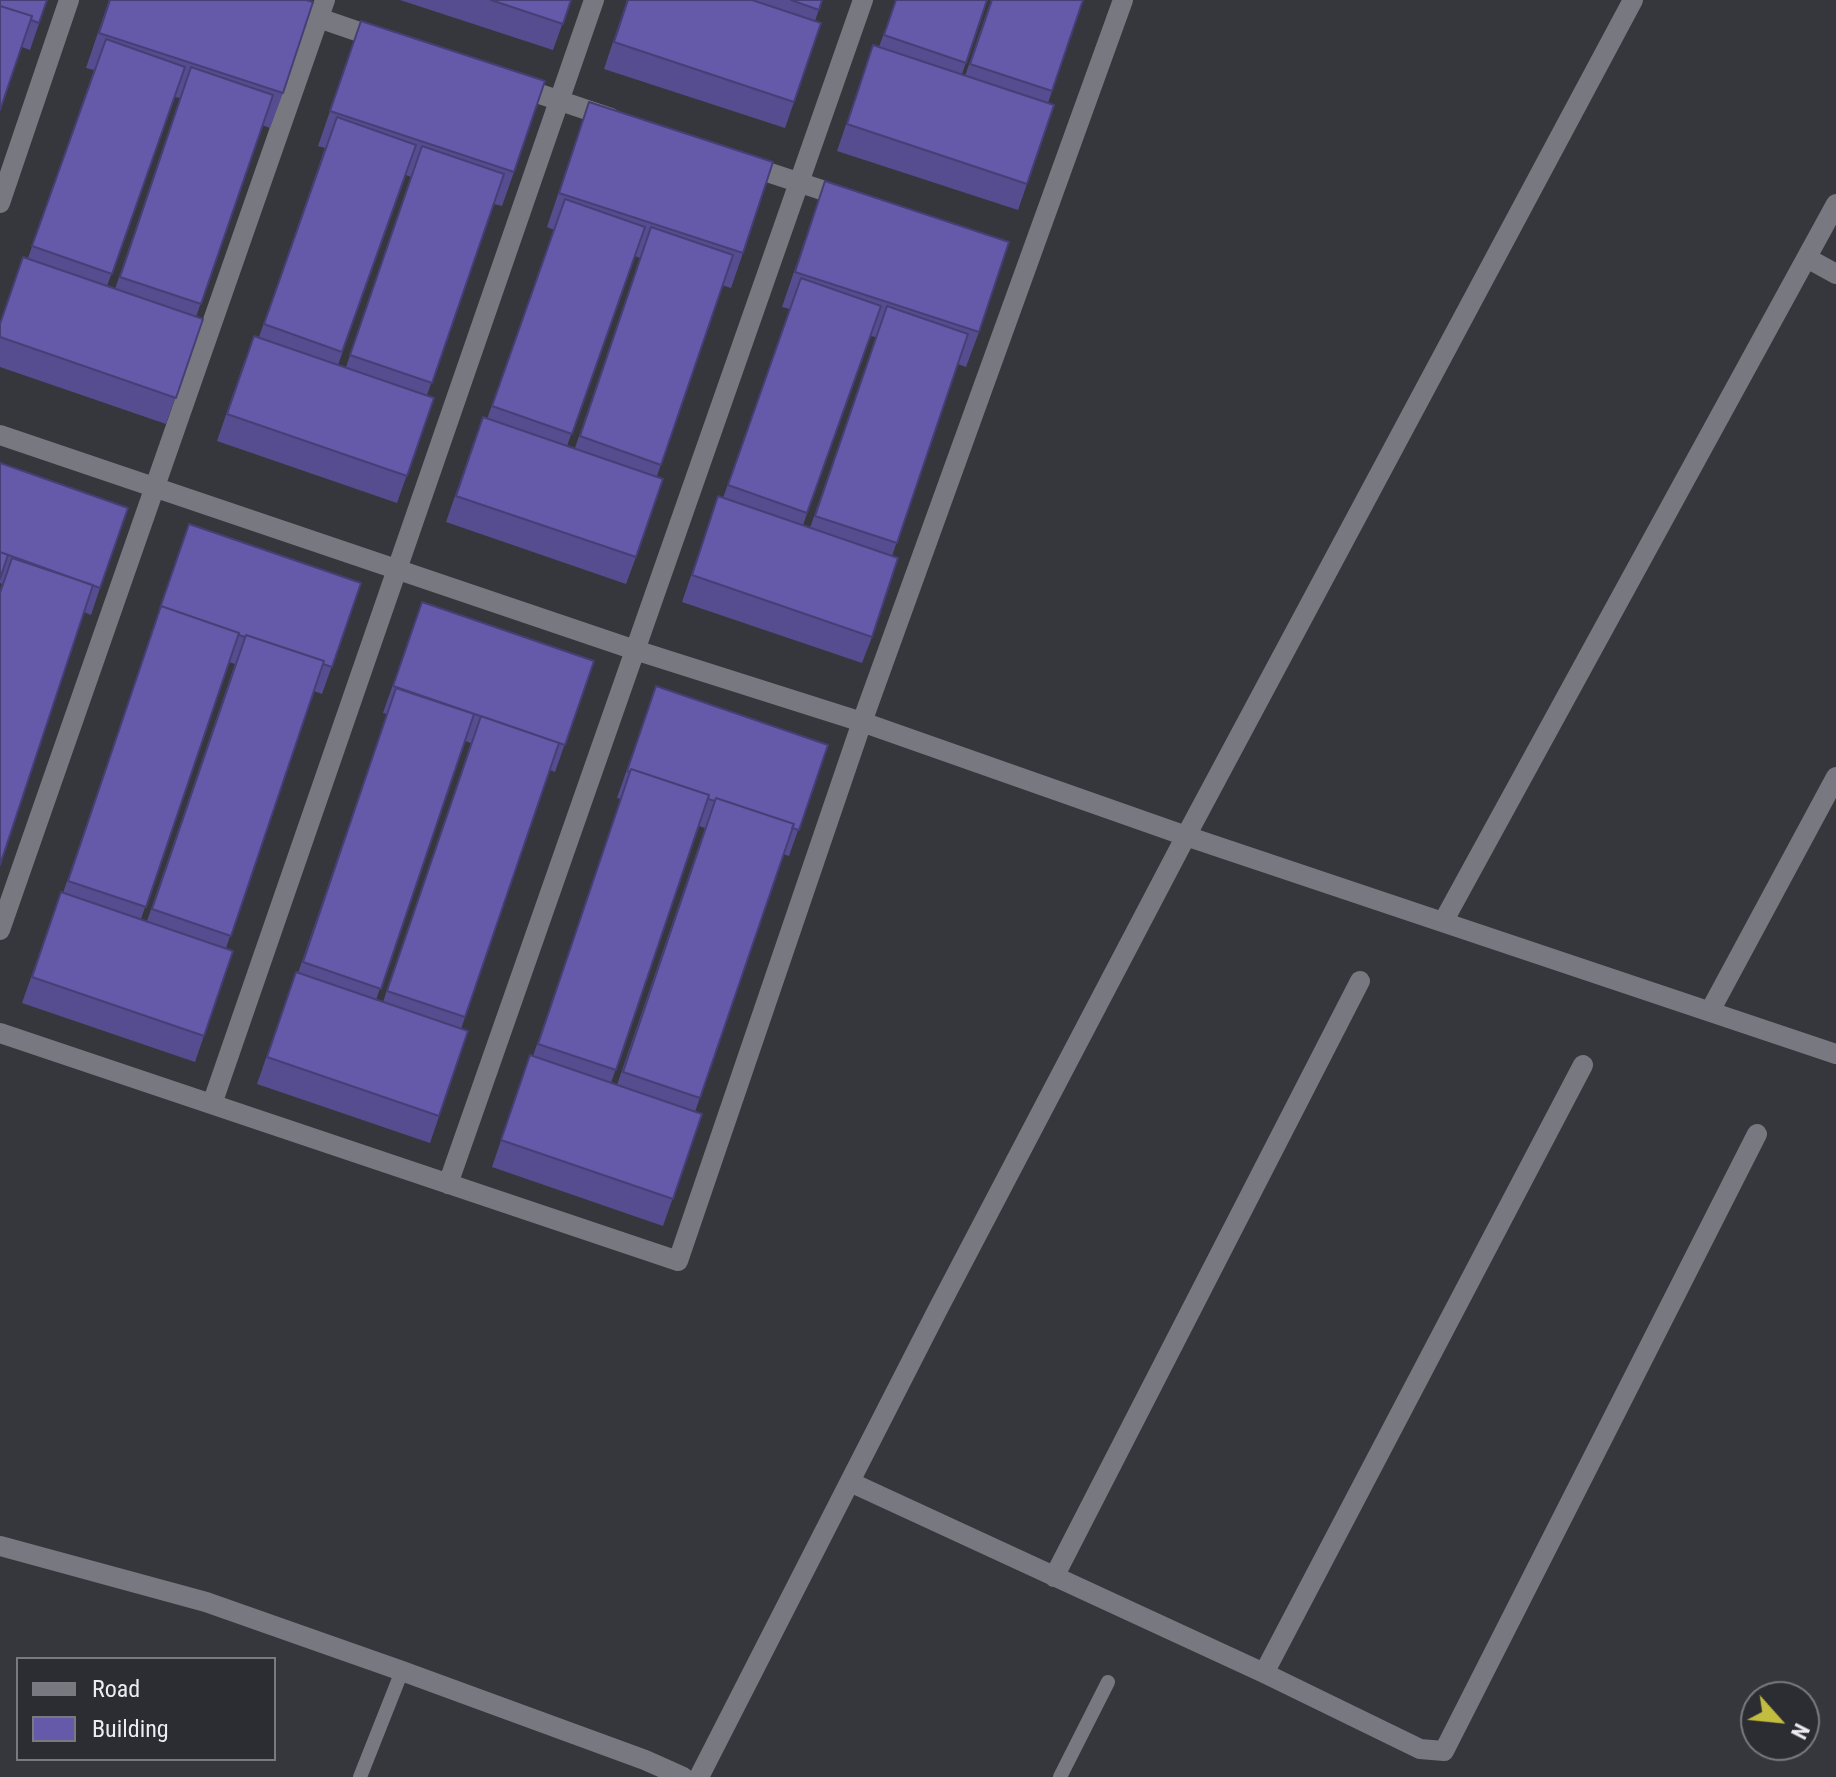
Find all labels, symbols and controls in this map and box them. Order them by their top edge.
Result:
legend [16,1657,276,1761]
text: Road [92,1675,140,1703]
north arrow [1740,1681,1820,1761]
text: Building [92,1715,169,1743]
text: N [1786,1720,1814,1743]

